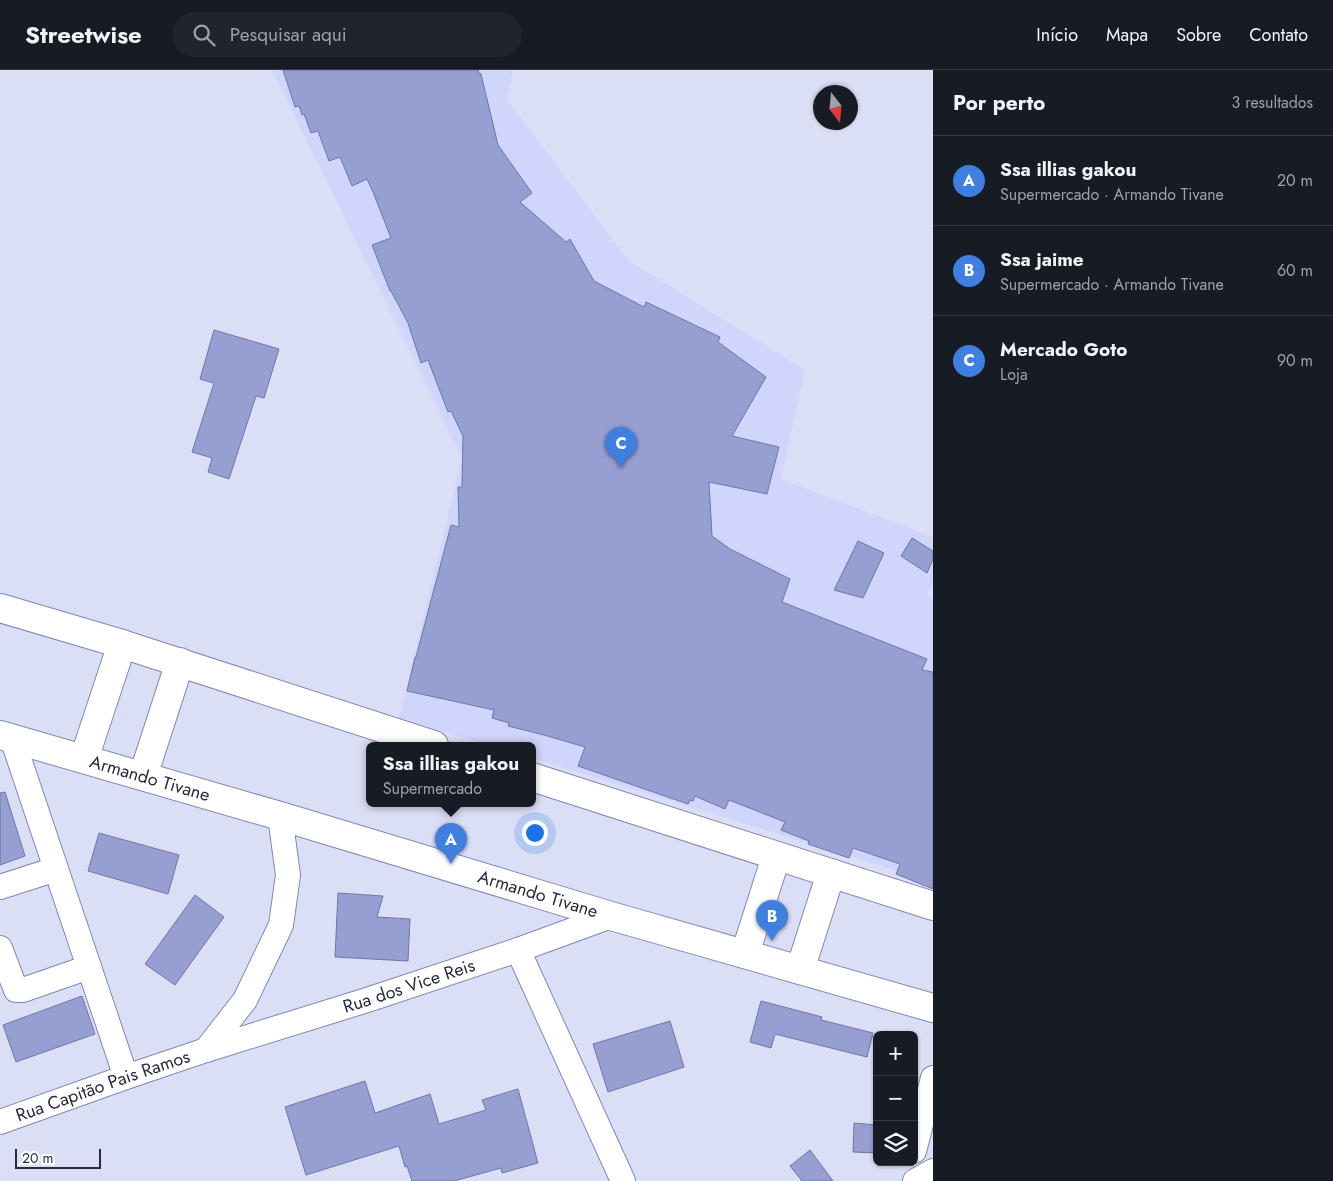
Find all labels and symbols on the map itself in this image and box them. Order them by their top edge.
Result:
north arrow [813,85,858,130]
pin: C [605,427,637,468]
street label: Armando Tivane [87,749,213,808]
your location [522,820,548,846]
pin: A [435,823,467,864]
street label: Armando Tivane [475,864,601,924]
pin: B [756,900,788,941]
street label: Rua dos Vice Reis [340,952,478,1020]
street label: Rua Capitão Pais Ramos [12,1043,193,1128]
scale bar [15,1146,101,1169]

